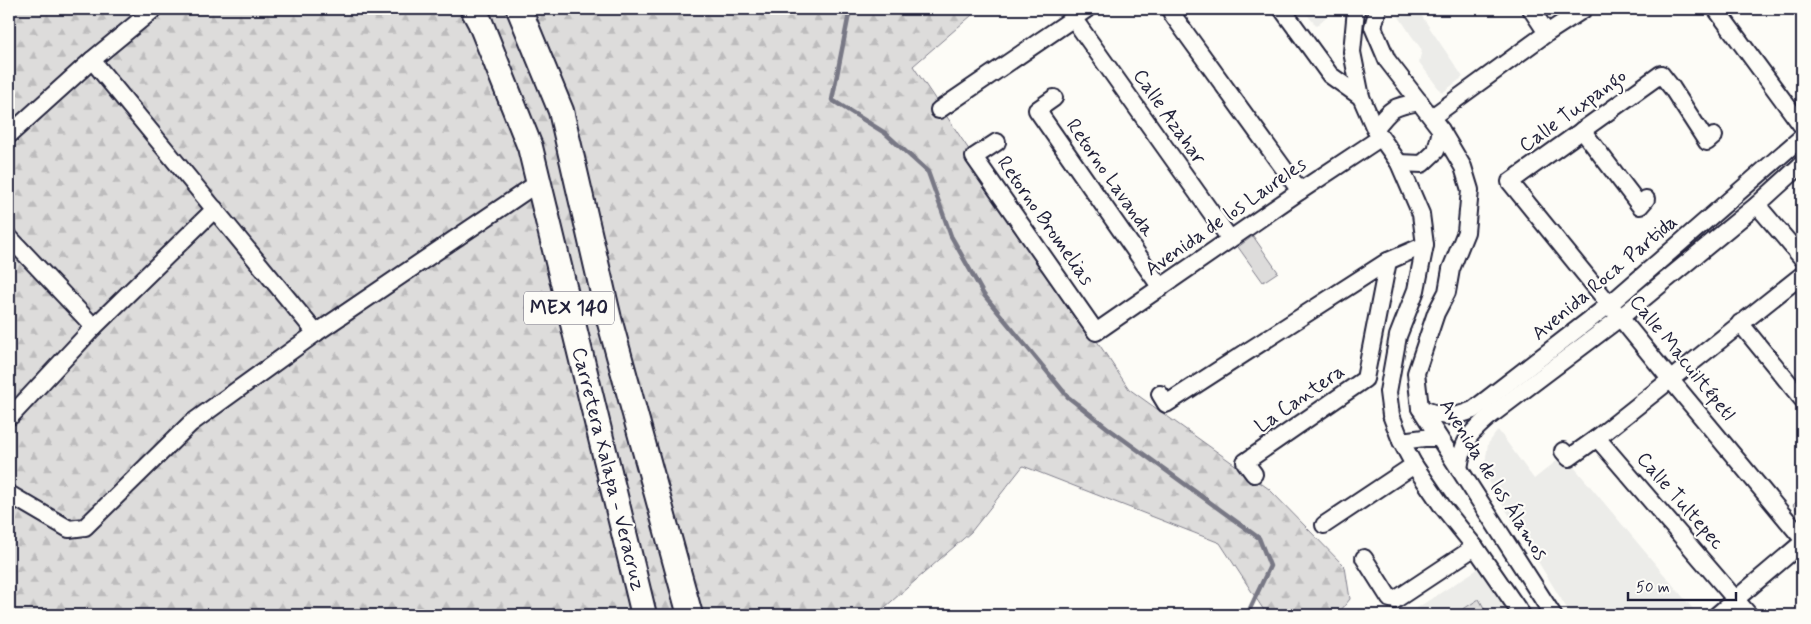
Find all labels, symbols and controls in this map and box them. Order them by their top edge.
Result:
street label: Calle Tuxpango [1514,63,1633,161]
street label: Calle Azahar [1126,64,1212,171]
street label: Retorno Lavanda [1059,114,1161,243]
street label: Retorno Bromelias [990,151,1100,291]
street label: Avenida de los Laureles [1140,151,1312,283]
street label: Avenida Roca Partida [1526,209,1684,347]
street label: Calle Macuiltépetl [1623,289,1741,427]
road number: MEX 140 [524,292,614,324]
street label: Carretera Xalapa - Veracruz [565,344,651,594]
street label: La Cantera [1250,358,1350,440]
street label: Avenida de los Álamos [1432,394,1554,566]
street label: Calle Tultepec [1630,446,1730,556]
scale bar [1628,569,1736,601]
text: 50 m [1636,578,1670,598]

